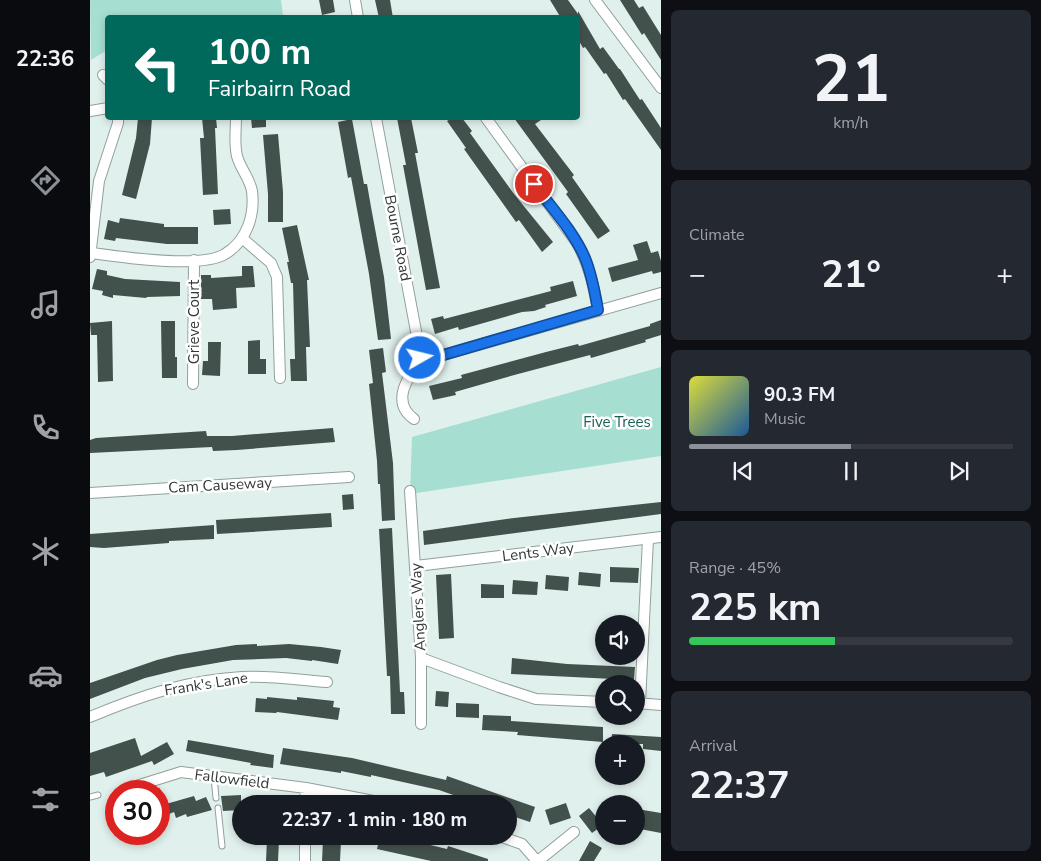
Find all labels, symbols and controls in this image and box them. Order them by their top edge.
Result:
text: 100 m [208,29,311,76]
icon: left [125,35,190,100]
text: 21 [812,35,890,124]
text: 22:36 [16,44,74,74]
text: Fairbairn Road [208,74,351,104]
text: km/h [833,112,869,134]
icon: directions [28,163,63,198]
pin [513,163,555,205]
icon: arrive [520,170,548,198]
street label: Bourne Road [380,193,416,283]
text: Climate [689,224,744,246]
text: 21° [821,249,881,300]
text: − [689,256,706,294]
text: + [996,256,1013,294]
street label: Grieve Court [184,279,204,364]
icon: music [28,287,63,322]
position arrow [393,331,445,383]
text: 90.3 FM [764,382,835,408]
text: Music [764,408,805,430]
icon: phone [28,410,63,445]
park label: Five Trees [583,412,651,432]
icon: previous [729,457,757,485]
icon: pause [837,457,865,485]
icon: next [945,457,973,485]
street label: Cam Causeway [168,472,273,498]
icon: climate [28,534,63,569]
street label: Lents Way [501,538,575,566]
text: Range · 45% [689,557,781,579]
street label: Anglers Way [406,562,430,652]
text: 225 km [689,582,821,633]
map controls [595,615,645,845]
button: sound [595,615,645,665]
icon: car [28,658,63,693]
street label: Frank's Lane [163,668,249,700]
button: search [595,675,645,725]
button: + [595,735,645,785]
text: Arrival [689,735,737,757]
text: 22:37 [689,760,790,811]
street label: Fallowfield [194,764,270,794]
speed limit sign: 30 [105,780,170,845]
icon: filters [28,782,63,817]
button: − [595,795,645,845]
text: 22:37 · 1 min · 180 m [282,807,467,833]

